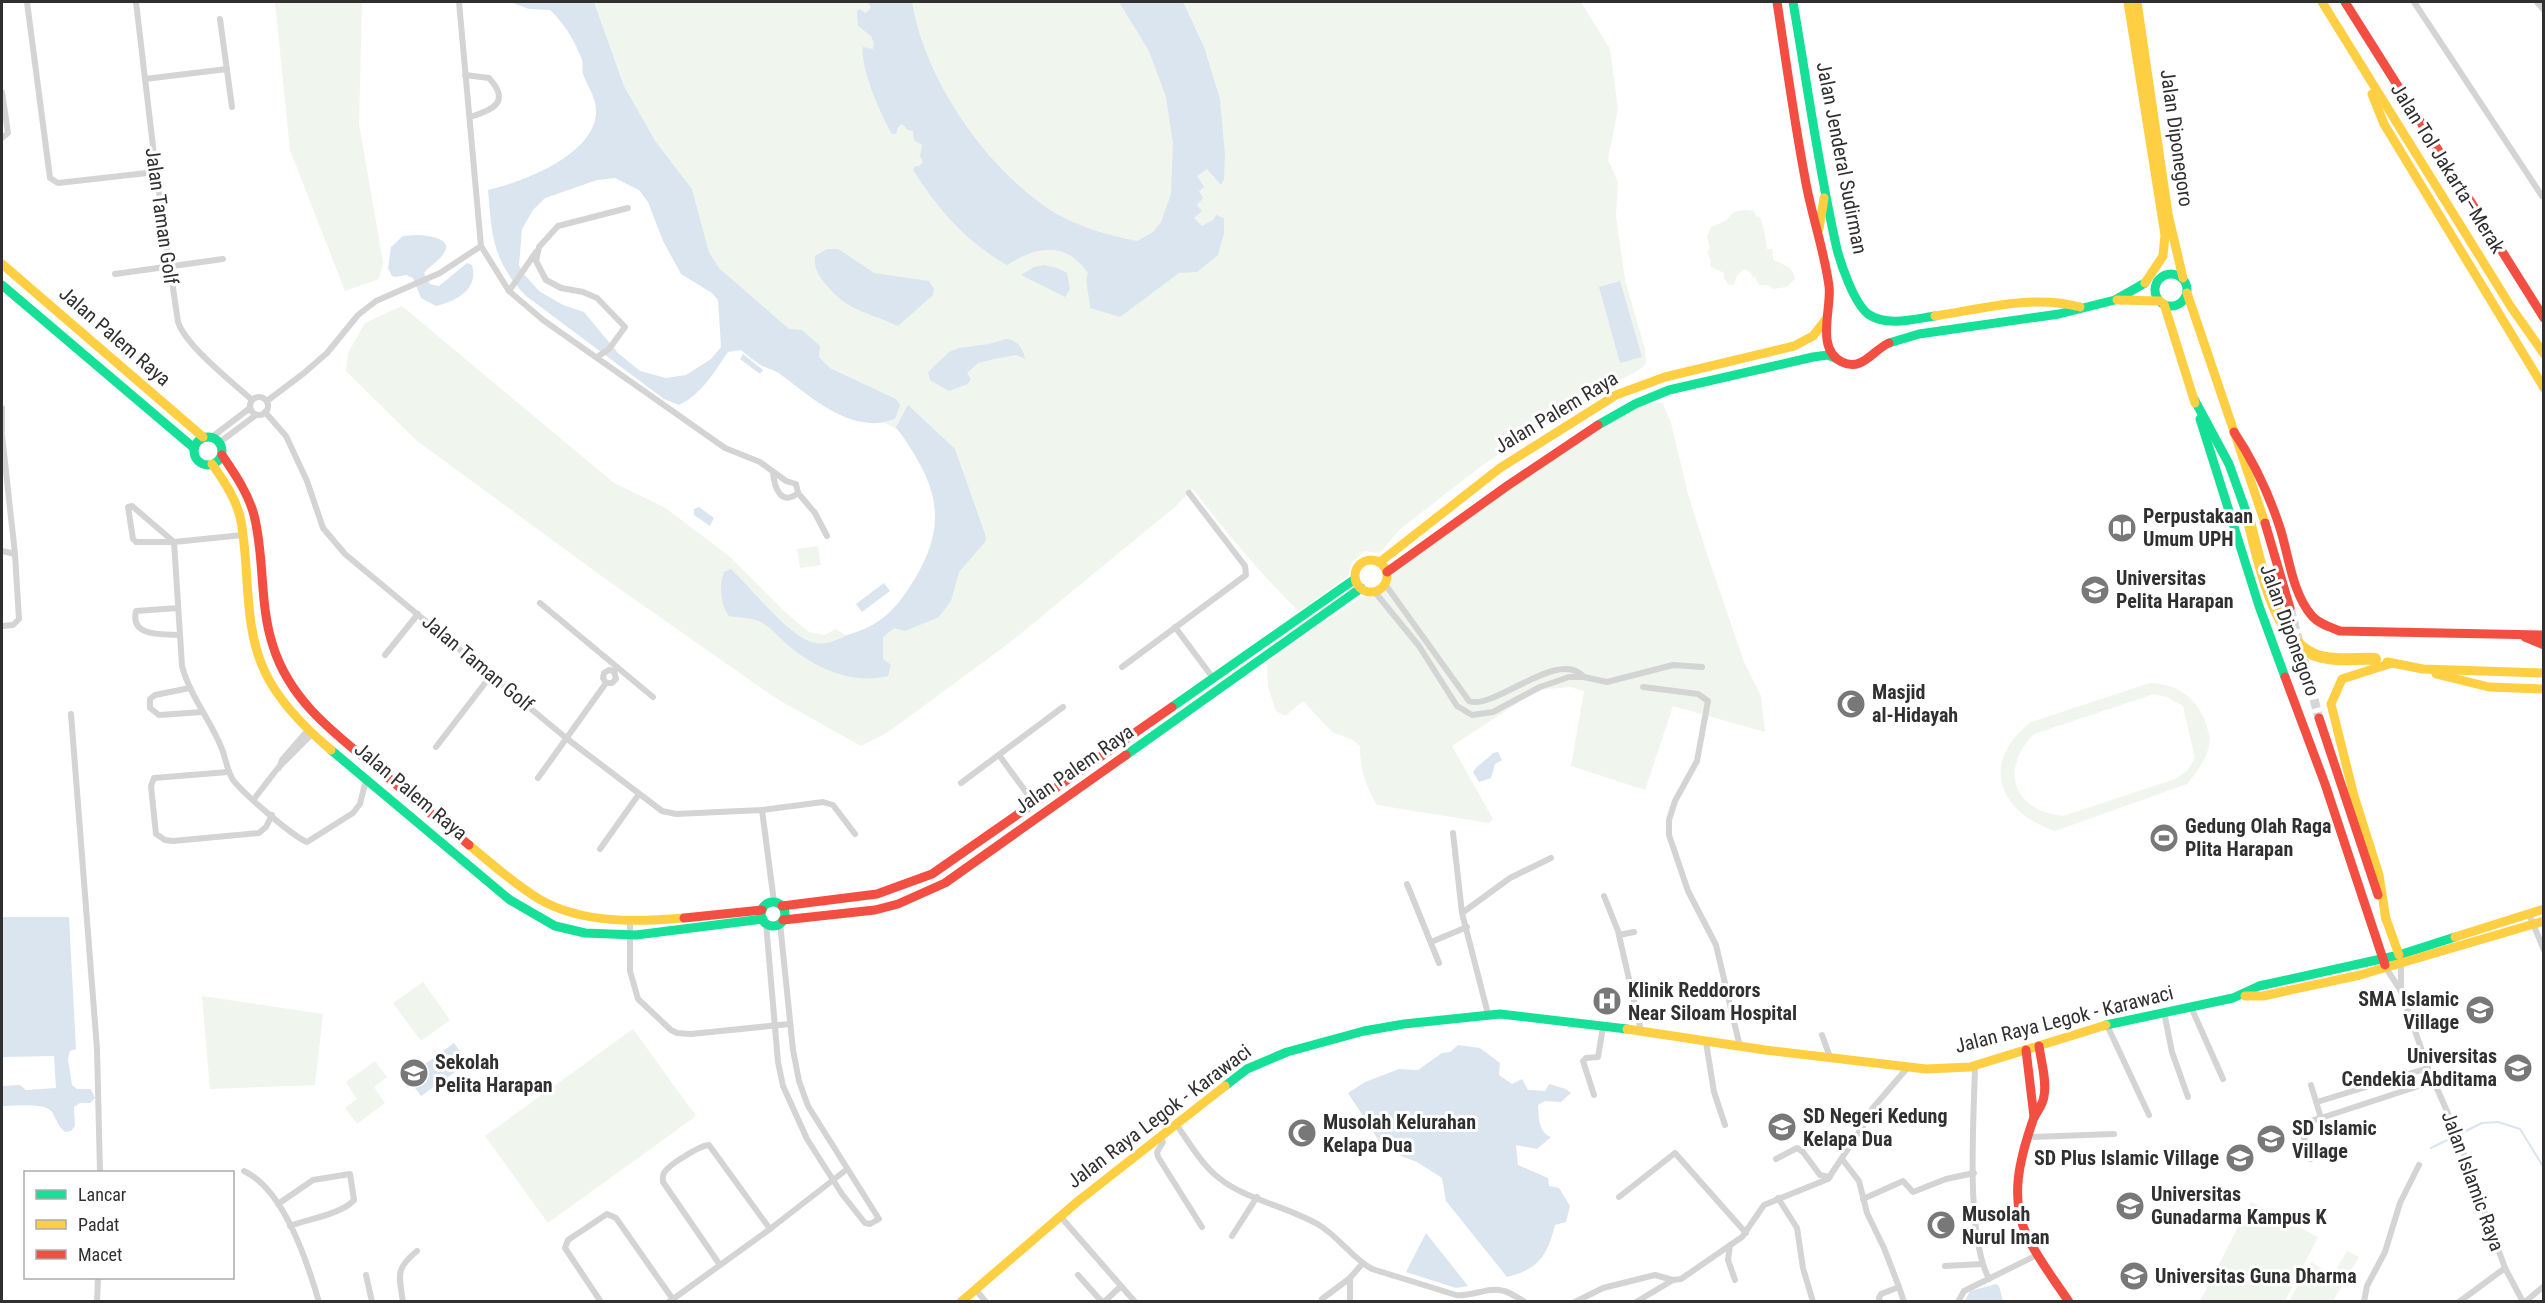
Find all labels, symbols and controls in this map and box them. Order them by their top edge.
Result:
street label: Jalan Jenderal Sudirman [1812,60,1872,256]
street label: Jalan Diponegoro [2155,68,2199,208]
street label: Jalan Tol Jakarta–Merak [2386,78,2510,258]
street label: Jalan Taman Golf [141,146,184,287]
street label: Jalan Palem Raya [54,281,176,391]
street label: Jalan Palem Raya [1490,366,1622,458]
place label: Perpustakaan Umum UPH [2143,504,2253,551]
library icon: Perpustakaan Umum UPH [2106,512,2138,544]
street label: Jalan Diponegoro [2255,561,2325,699]
place label: Universitas Pelita Harapan [2116,566,2234,613]
school or university icon: Universitas Pelita Harapan [2079,574,2111,606]
street label: Jalan Taman Golf [417,609,539,717]
place label: Masjid al-Hidayah [1872,680,1958,727]
mosque icon: Masjid al-Hidayah [1835,688,1867,720]
street label: Jalan Palem Raya [1010,719,1138,819]
street label: Jalan Palem Raya [350,737,472,845]
place label: Gedung Olah Raga Plita Harapan [2185,814,2332,861]
sports icon: Gedung Olah Raga Plita Harapan [2148,822,2180,854]
place label: Klinik Reddorors Near Siloam Hospital [1628,978,1797,1025]
street label: Jalan Raya Legok - Karawaci [1952,980,2176,1058]
hospital icon: Klinik Reddorors Near Siloam Hospital [1591,985,1623,1017]
place label: SMA Islamic Village [2358,987,2459,1034]
school or university icon: SMA Islamic Village [2464,994,2496,1026]
street label: Jalan Raya Legok - Karawaci [1062,1039,1256,1193]
place label: Universitas Cendekia Abditama [2341,1044,2497,1091]
place label: Sekolah Pelita Harapan [435,1050,553,1097]
school or university icon: Universitas Cendekia Abditama [2502,1052,2534,1084]
school or university icon: Sekolah Pelita Harapan [398,1057,430,1089]
place label: SD Negeri Kedung Kelapa Dua [1803,1104,1947,1151]
street label: Jalan Islamic Raya [2437,1108,2509,1254]
place label: Musolah Kelurahan Kelapa Dua [1323,1110,1476,1157]
school or university icon: SD Negeri Kedung Kelapa Dua [1766,1111,1798,1143]
place label: SD Islamic Village [2292,1116,2377,1163]
mosque icon: Musolah Kelurahan Kelapa Dua [1286,1117,1318,1149]
school or university icon: SD Islamic Village [2255,1123,2287,1155]
school or university icon: SD Plus Islamic Village [2224,1142,2256,1174]
place label: SD Plus Islamic Village [2034,1146,2219,1170]
legend [24,1171,234,1279]
place label: Universitas Gunadarma Kampus K [2151,1182,2327,1229]
text: Lancar [78,1184,127,1205]
school or university icon: Universitas Gunadarma Kampus K [2114,1190,2146,1222]
place label: Musolah Nurul Iman [1962,1202,2050,1249]
mosque icon: Musolah Nurul Iman [1925,1209,1957,1241]
text: Padat [78,1214,119,1235]
text: Macet [78,1244,122,1265]
school or university icon: Universitas Guna Dharma [2118,1260,2150,1292]
place label: Universitas Guna Dharma [2155,1264,2357,1288]

